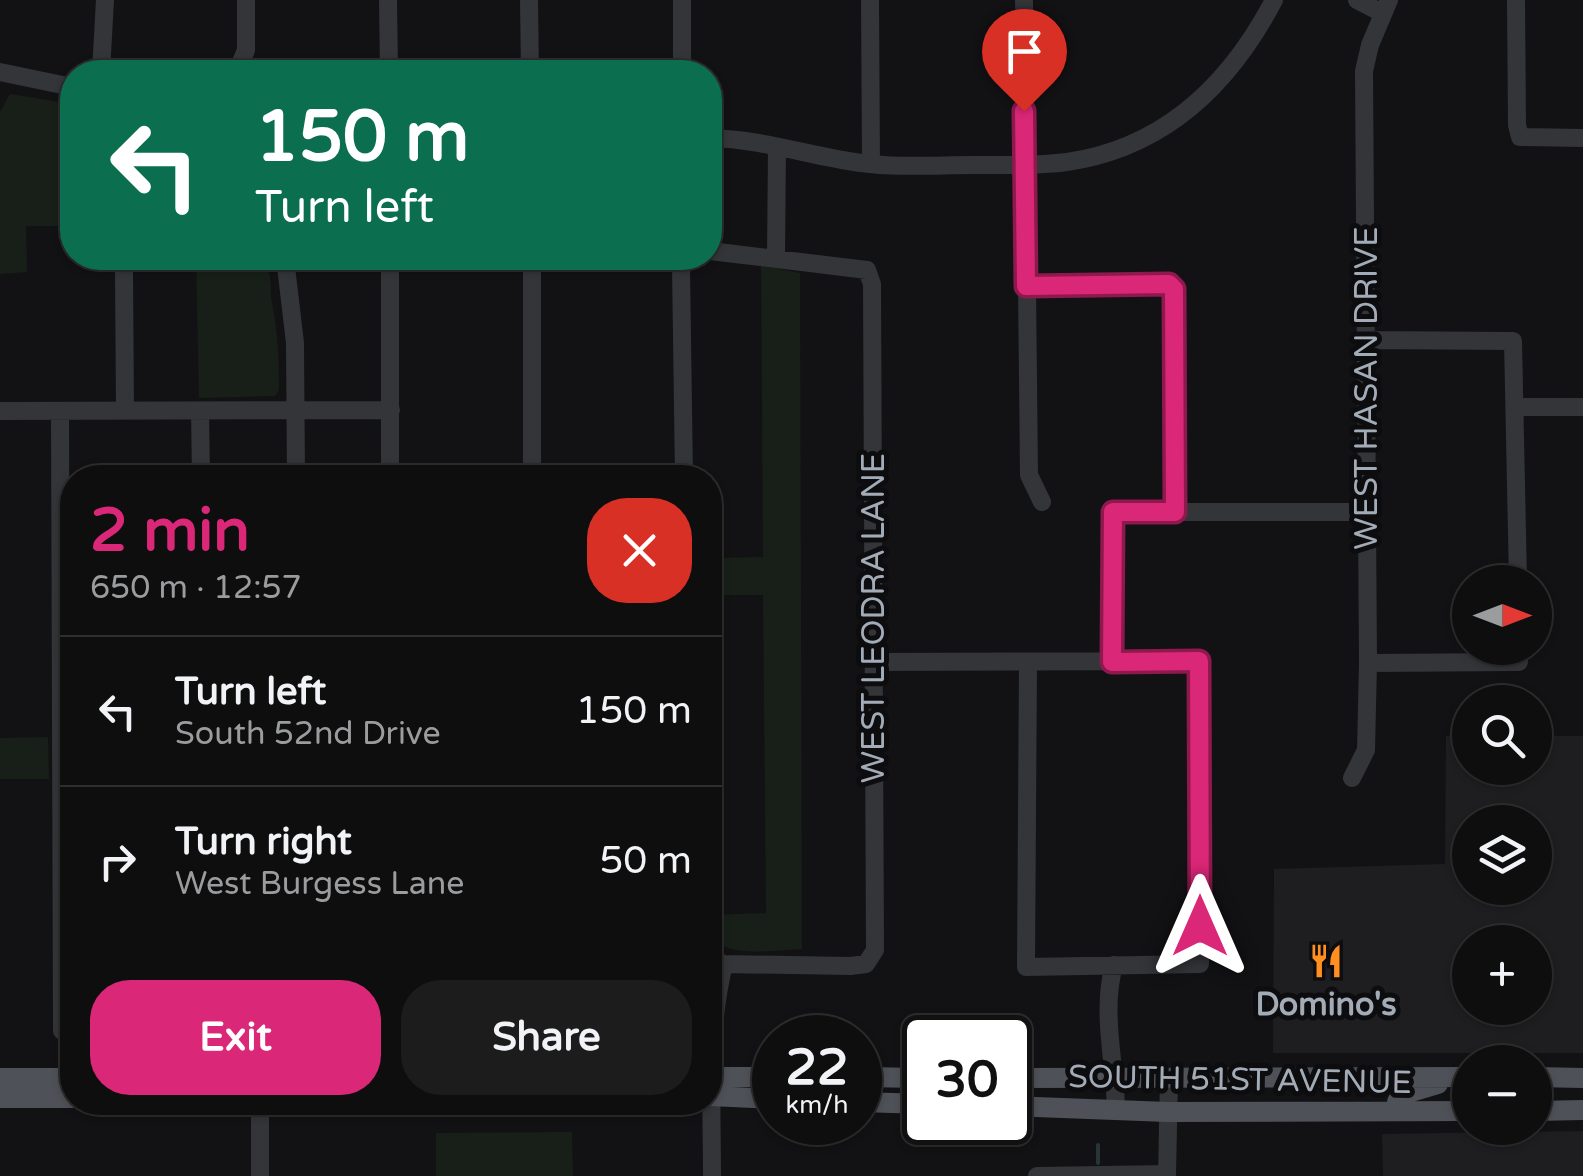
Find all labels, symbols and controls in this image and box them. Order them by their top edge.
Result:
pin [982,9,1067,112]
icon: arrive [997,24,1052,79]
text: 150 m [255,96,469,180]
icon: left [90,100,220,230]
text: Turn left [255,181,434,235]
street label: WEST HASAN DRIVE [1348,226,1386,550]
street label: WEST LEODRA LANE [855,453,893,783]
text: 2 min [90,495,250,567]
button: close [587,498,692,603]
north arrow [1452,565,1552,665]
map controls [1452,565,1552,1145]
text: 650 m · 12:57 [90,569,302,607]
text: Turn left [175,669,326,715]
icon: left [90,684,145,739]
button: search [1452,685,1552,785]
text: 150 m [576,688,692,734]
text: South 52nd Drive [175,715,441,753]
button: layers [1452,805,1552,905]
text: Turn right [175,819,352,865]
icon: right [90,834,145,889]
text: 50 m [600,838,692,884]
text: West Burgess Lane [175,865,464,903]
position arrow [1148,874,1252,978]
button: + [1452,925,1552,1025]
restaurant icon: Domino's [1307,942,1345,980]
button: Exit [90,980,381,1095]
button: Share [401,980,692,1095]
place label: Domino's [1255,986,1397,1024]
speed limit sign: 30 [902,1015,1032,1145]
text: 22 [786,1038,848,1098]
button: − [1452,1045,1552,1145]
street label: SOUTH 51ST AVENUE [1068,1058,1412,1102]
text: km/h [786,1090,848,1120]

